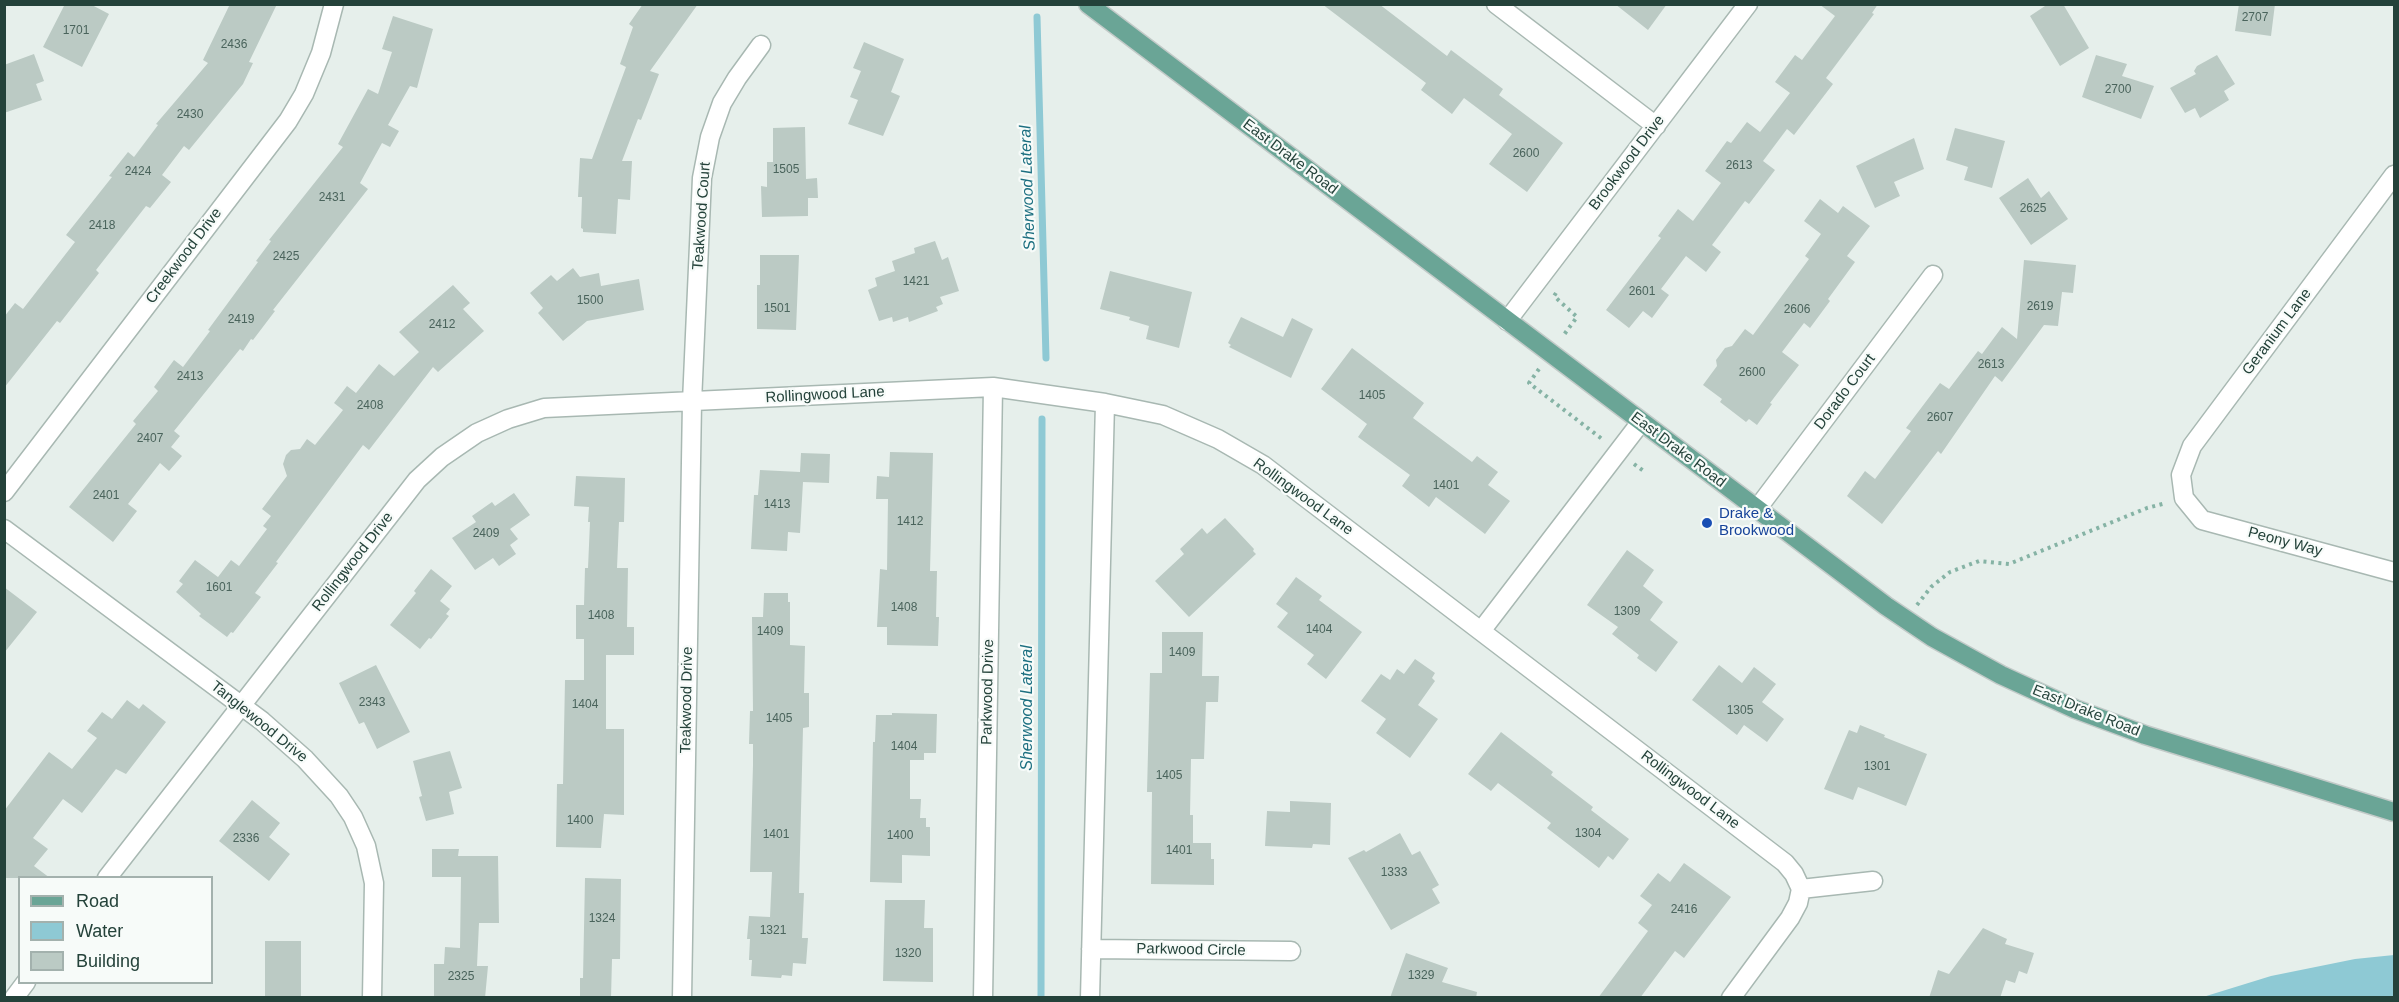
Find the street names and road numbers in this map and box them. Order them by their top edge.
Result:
street label: Brookwood Drive [1585,112,1669,214]
street label: East Drake Road [1239,115,1341,199]
street label: Teakwood Court [689,161,715,271]
street label: Creekwood Drive [142,205,226,307]
street label: Geranium Lane [2239,285,2315,379]
street label: Dorado Court [1811,351,1879,433]
street label: Rollingwood Lane [765,383,885,407]
street label: East Drake Road [1627,408,1729,492]
street label: Rollingwood Lane [1249,455,1357,539]
street label: Rollingwood Drive [309,509,397,615]
street label: Peony Way [2246,523,2324,561]
street label: Parkwood Drive [978,639,998,745]
street label: Teakwood Drive [677,646,697,754]
street label: Tanglewood Drive [207,677,311,767]
street label: East Drake Road [2030,681,2142,741]
street label: Rollingwood Lane [1637,747,1743,833]
street label: Parkwood Circle [1136,940,1246,960]

